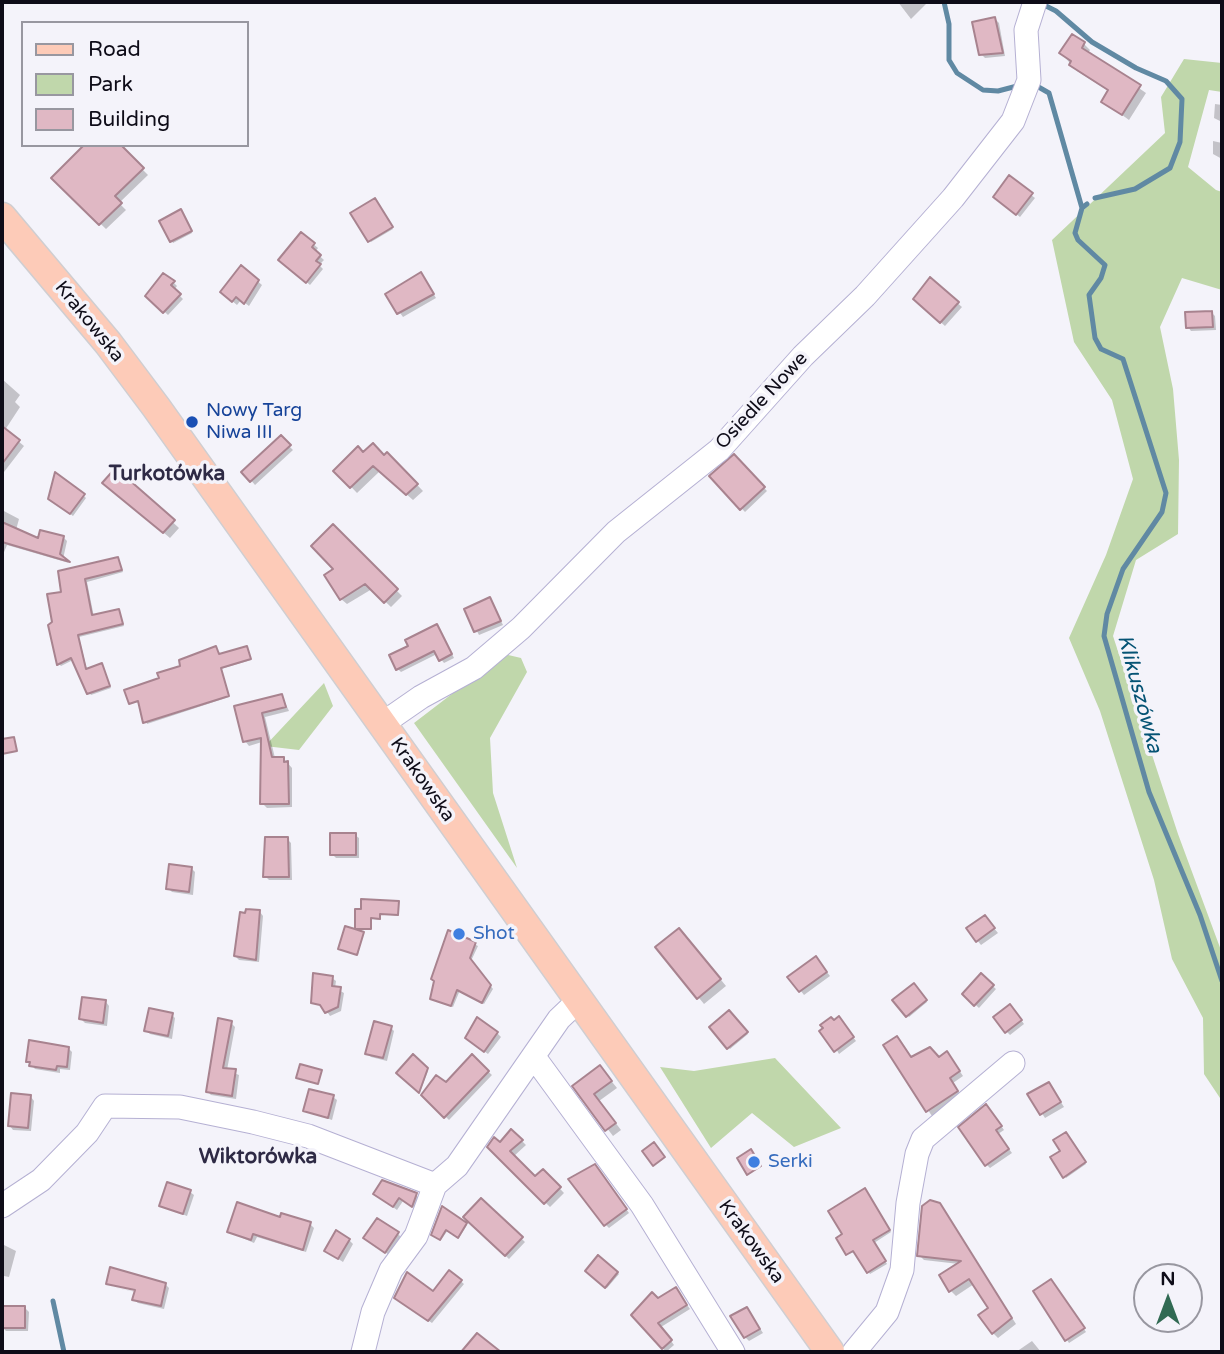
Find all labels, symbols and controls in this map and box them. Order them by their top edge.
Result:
legend [21,21,248,147]
text: Road [88,37,141,62]
text: Park [88,72,133,97]
text: Building [88,107,170,132]
street label: Krakowska [50,277,128,367]
street label: Osiedle Nowe [711,348,813,454]
place label: Nowy Targ Niwa III [206,400,302,444]
marker: Nowy Targ Niwa III [184,414,200,430]
district label: Turkotówka [109,461,225,487]
water label: Klikuszówka [1111,632,1167,756]
street label: Krakowska [385,734,459,826]
place label: Shot [473,923,515,945]
marker: Shot [451,926,467,942]
district label: Wiktorówka [199,1144,317,1170]
place label: Serki [768,1151,813,1173]
marker: Serki [746,1154,762,1170]
street label: Krakowska [713,1196,789,1288]
north arrow [1133,1263,1203,1333]
text: N [1160,1268,1176,1290]

